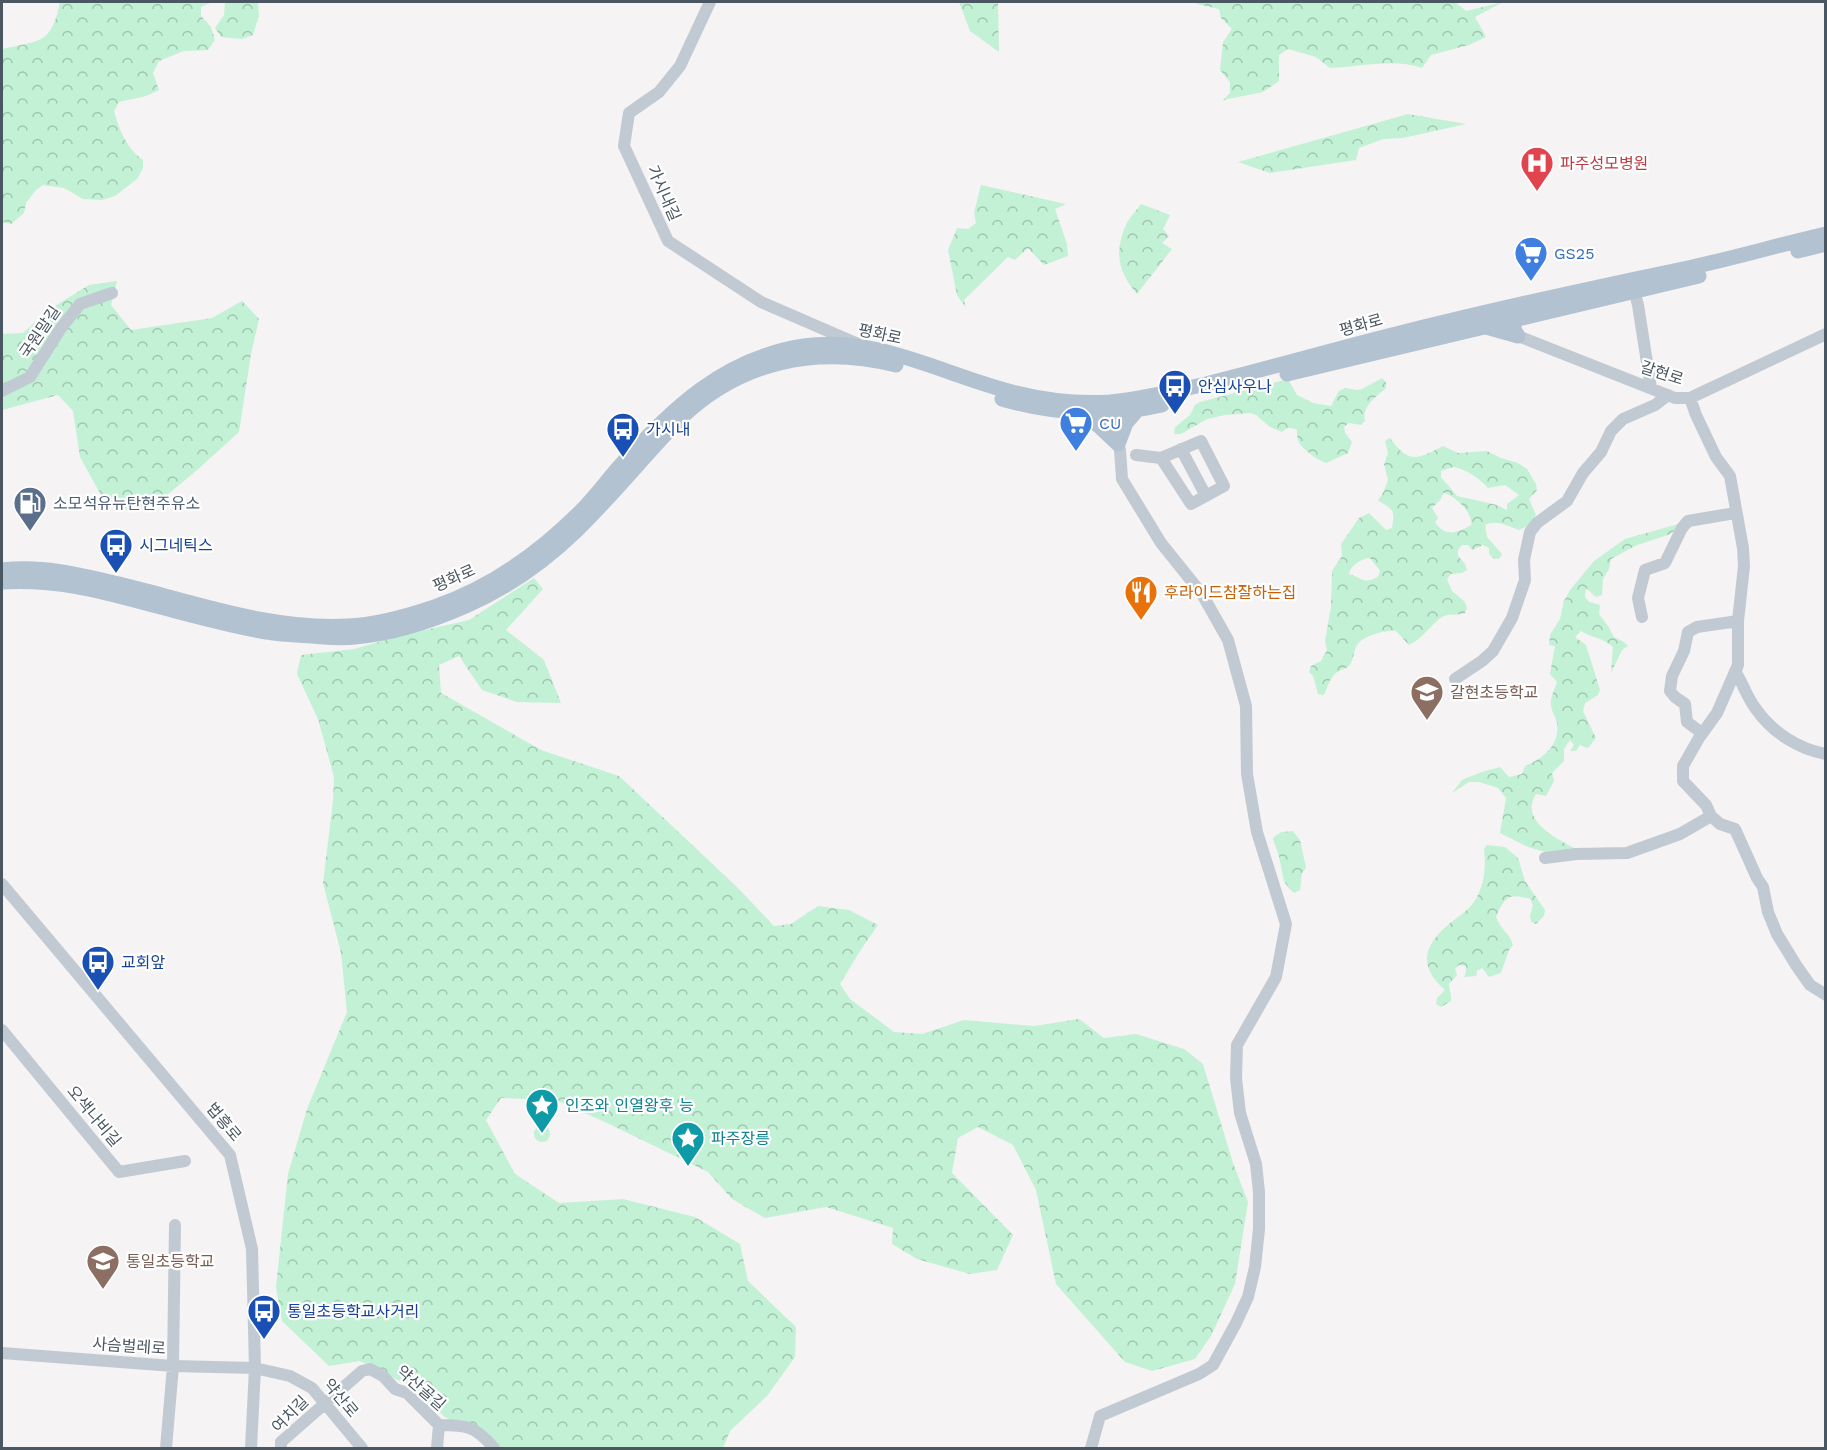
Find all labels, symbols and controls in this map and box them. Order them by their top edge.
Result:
hospital icon: 파주성모병원 [1519,145,1555,192]
place label: 파주성모병원 [1560,154,1648,173]
street label: 가시내길 [643,162,685,224]
supermarket icon: GS25 [1513,235,1549,282]
place label: GS25 [1554,244,1594,263]
street label: 국원말길 [16,302,64,362]
street label: 평화로 [1337,310,1385,340]
street label: 평화로 [856,320,904,348]
street label: 갈현로 [1638,357,1686,389]
bus stop icon: 안심사우나 [1157,368,1193,415]
place label: 안심사우나 [1198,377,1272,396]
supermarket icon: CU [1058,405,1094,452]
bus stop icon: 가시내 [605,411,641,458]
place label: CU [1099,414,1121,433]
place label: 가시내 [646,420,690,439]
fuel station icon: 소모석유뉴탄현주유소 [12,485,48,532]
place label: 소모석유뉴탄현주유소 [53,494,200,513]
bus stop icon: 시그네틱스 [98,527,134,574]
place label: 시그네틱스 [139,536,213,555]
street label: 평화로 [430,560,478,596]
restaurant icon: 후라이드참잘하는집 [1123,574,1159,621]
place label: 후라이드참잘하는집 [1164,583,1296,602]
school or university icon: 갈현초등학교 [1409,674,1445,721]
place label: 갈현초등학교 [1450,683,1538,702]
bus stop icon: 교회앞 [80,944,116,991]
place label: 교회앞 [121,953,165,972]
street label: 오색나비길 [63,1082,125,1150]
place icon: 인조와 인열왕후 능 [524,1087,560,1134]
place label: 인조와 인열왕후 능 [565,1096,694,1115]
street label: 법흥로 [203,1099,246,1145]
place icon: 파주장릉 [670,1120,706,1167]
place label: 파주장릉 [711,1129,770,1148]
school or university icon: 통일초등학교 [85,1243,121,1290]
place label: 통일초등학교 [126,1252,214,1271]
bus stop icon: 통일초등학교사거리 [246,1293,282,1340]
place label: 통일초등학교사거리 [287,1302,419,1321]
street label: 사슴벌레로 [92,1334,167,1358]
street label: 약산골길 [393,1362,449,1414]
street label: 약산로 [320,1375,363,1421]
street label: 여치길 [268,1392,312,1436]

